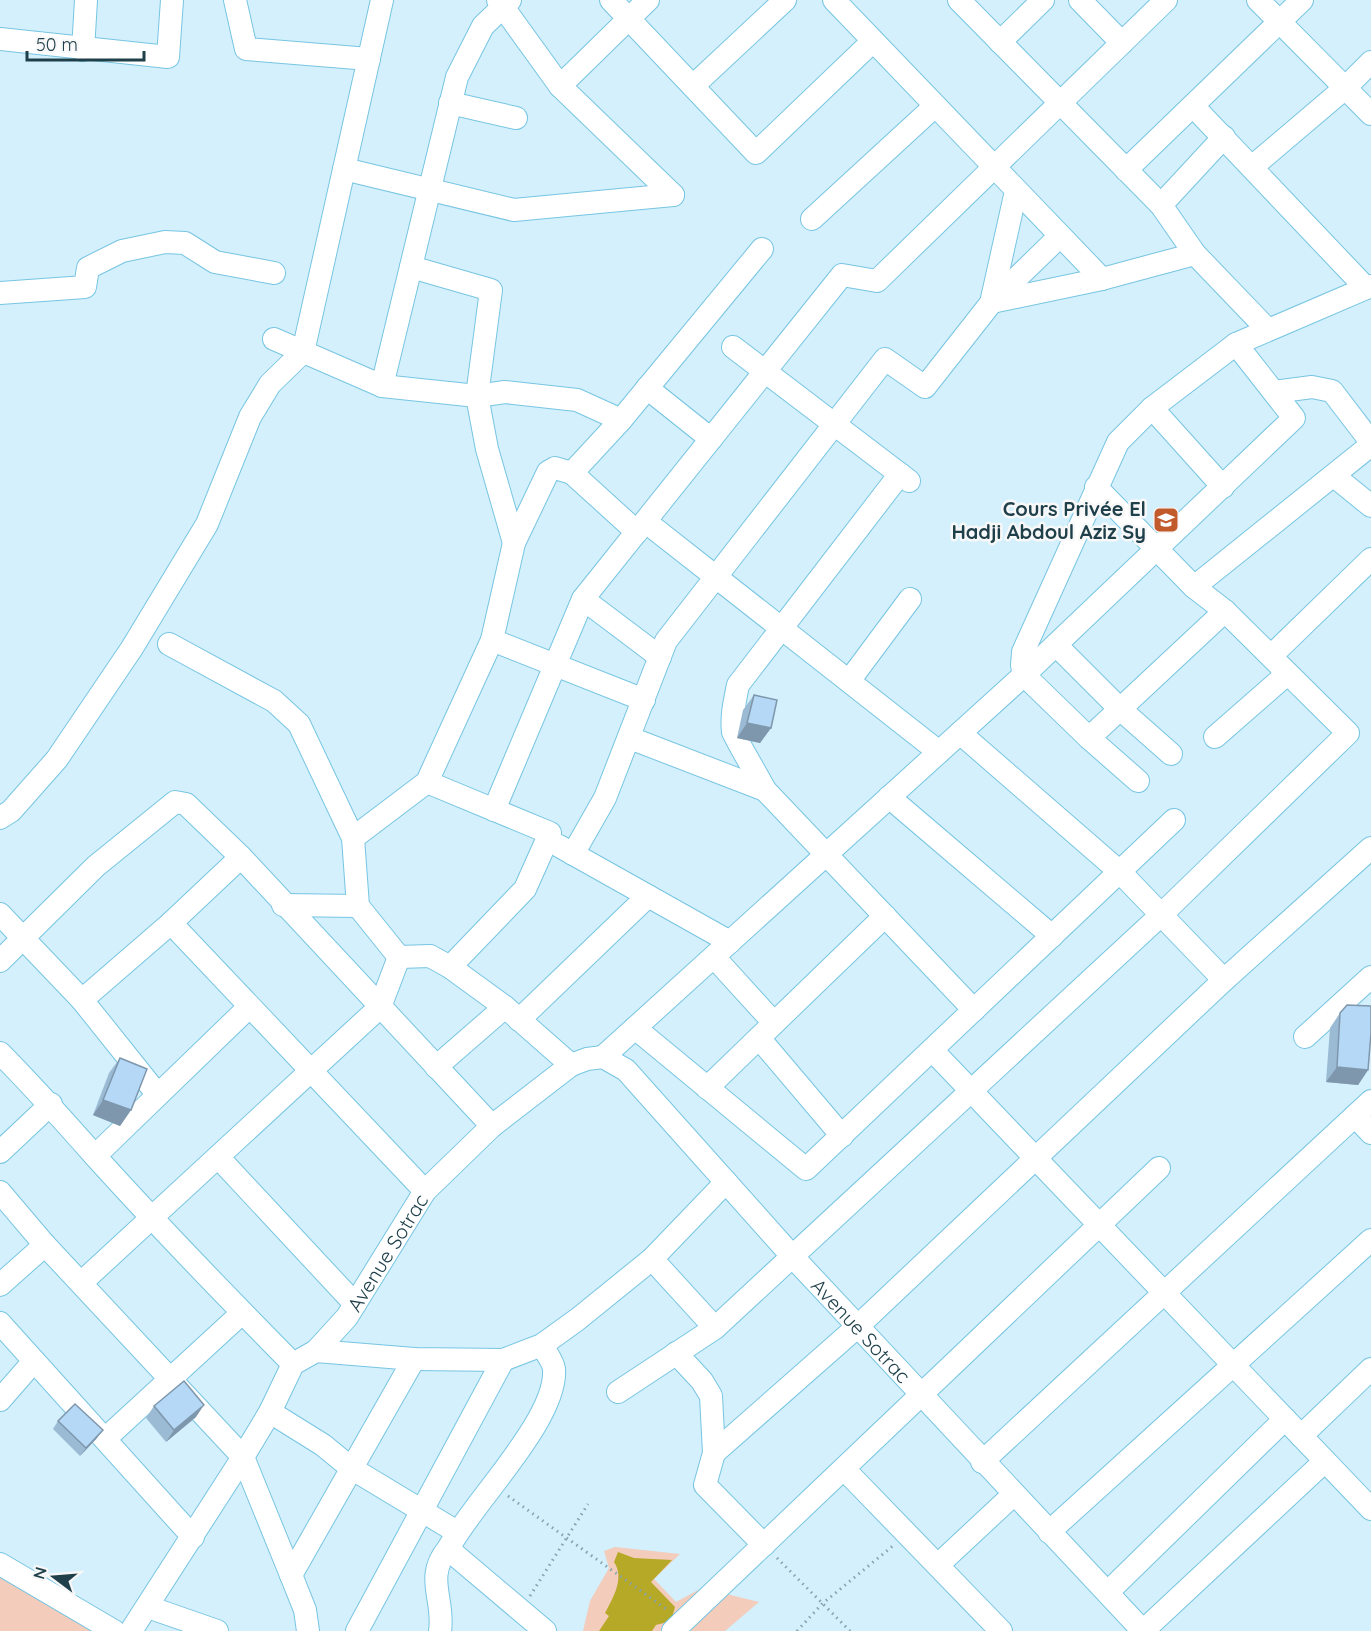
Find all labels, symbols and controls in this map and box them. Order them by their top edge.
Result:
scale bar [27,24,144,62]
text: 50 m [36,33,78,56]
place label: Cours Privée El Hadji Abdoul Aziz Sy [951,496,1146,544]
school or university icon: Cours Privée El Hadji Abdoul Aziz Sy [1151,505,1181,535]
street label: Avenue Sotrac [341,1189,433,1316]
street label: Avenue Sotrac [807,1273,916,1388]
north arrow [24,1547,84,1607]
text: N [28,1564,51,1581]

